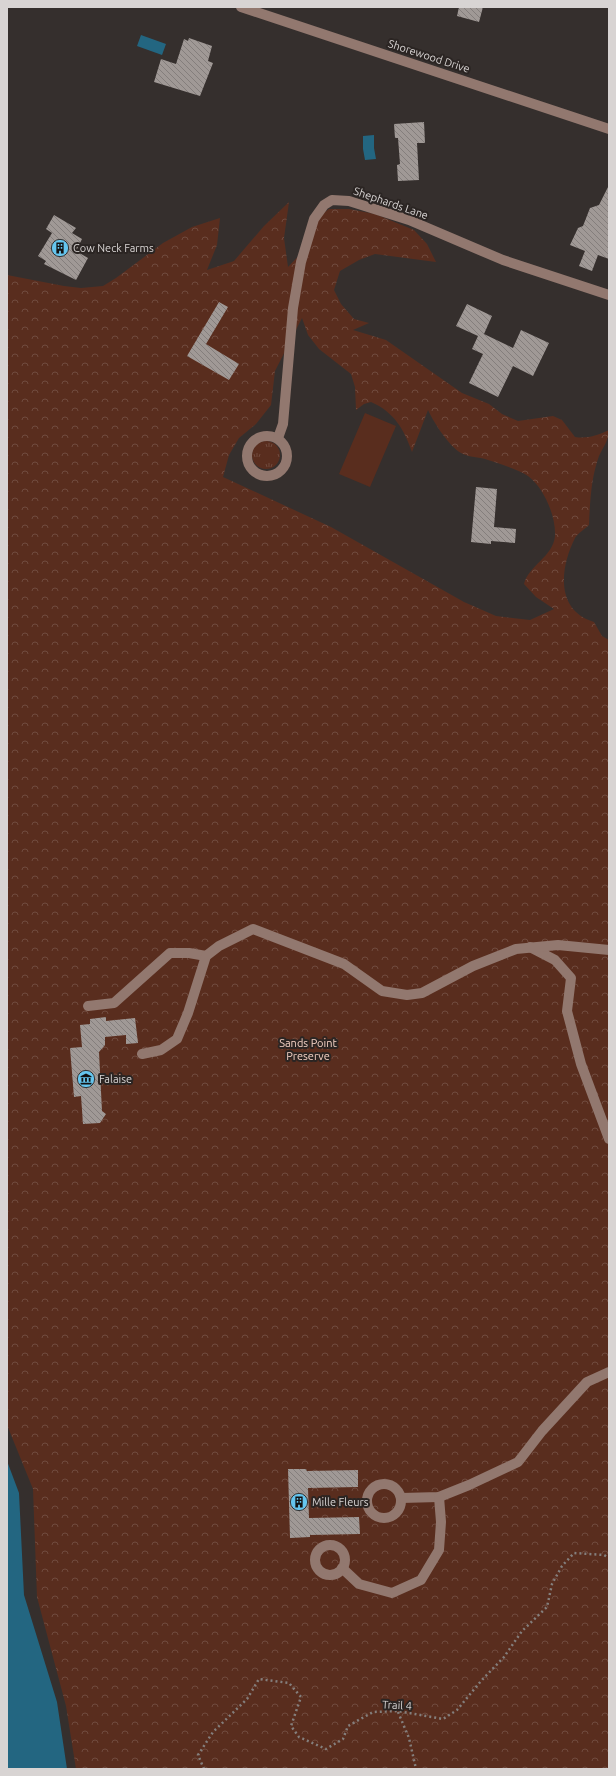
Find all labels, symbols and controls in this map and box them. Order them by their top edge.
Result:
street label: Shorewood Drive [387,37,471,75]
street label: Shephards Lane [352,185,430,221]
building icon: Cow Neck Farms [50,238,70,258]
place label: Cow Neck Farms [73,242,154,254]
park label: Sands Point Preserve [279,1037,337,1062]
museum icon: Falaise [76,1069,96,1089]
place label: Falaise [99,1073,132,1085]
building icon: Mille Fleurs [289,1492,309,1512]
place label: Mille Fleurs [312,1496,369,1508]
street label: Trail 4 [382,1698,412,1712]

